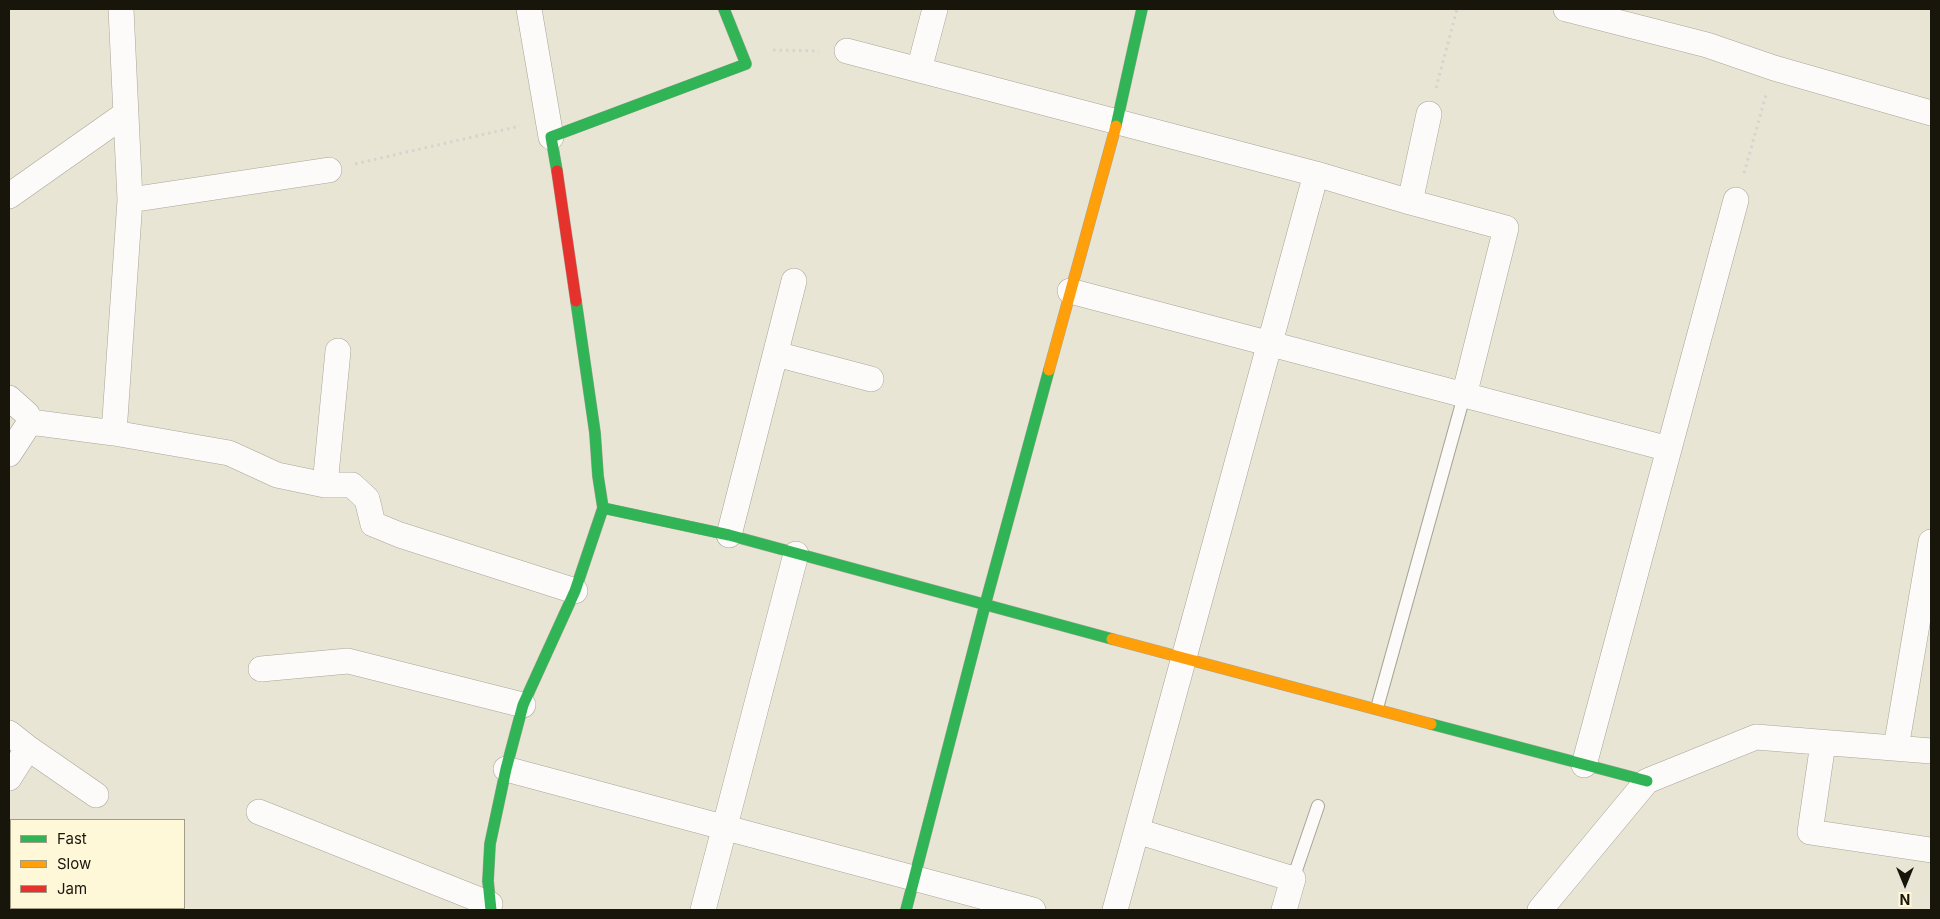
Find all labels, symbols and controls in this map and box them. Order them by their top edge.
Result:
legend [10,819,185,909]
text: Fast [57,829,87,848]
text: Slow [57,854,91,873]
north arrow [1880,859,1930,909]
text: Jam [57,879,87,898]
text: N [1900,891,1910,908]

